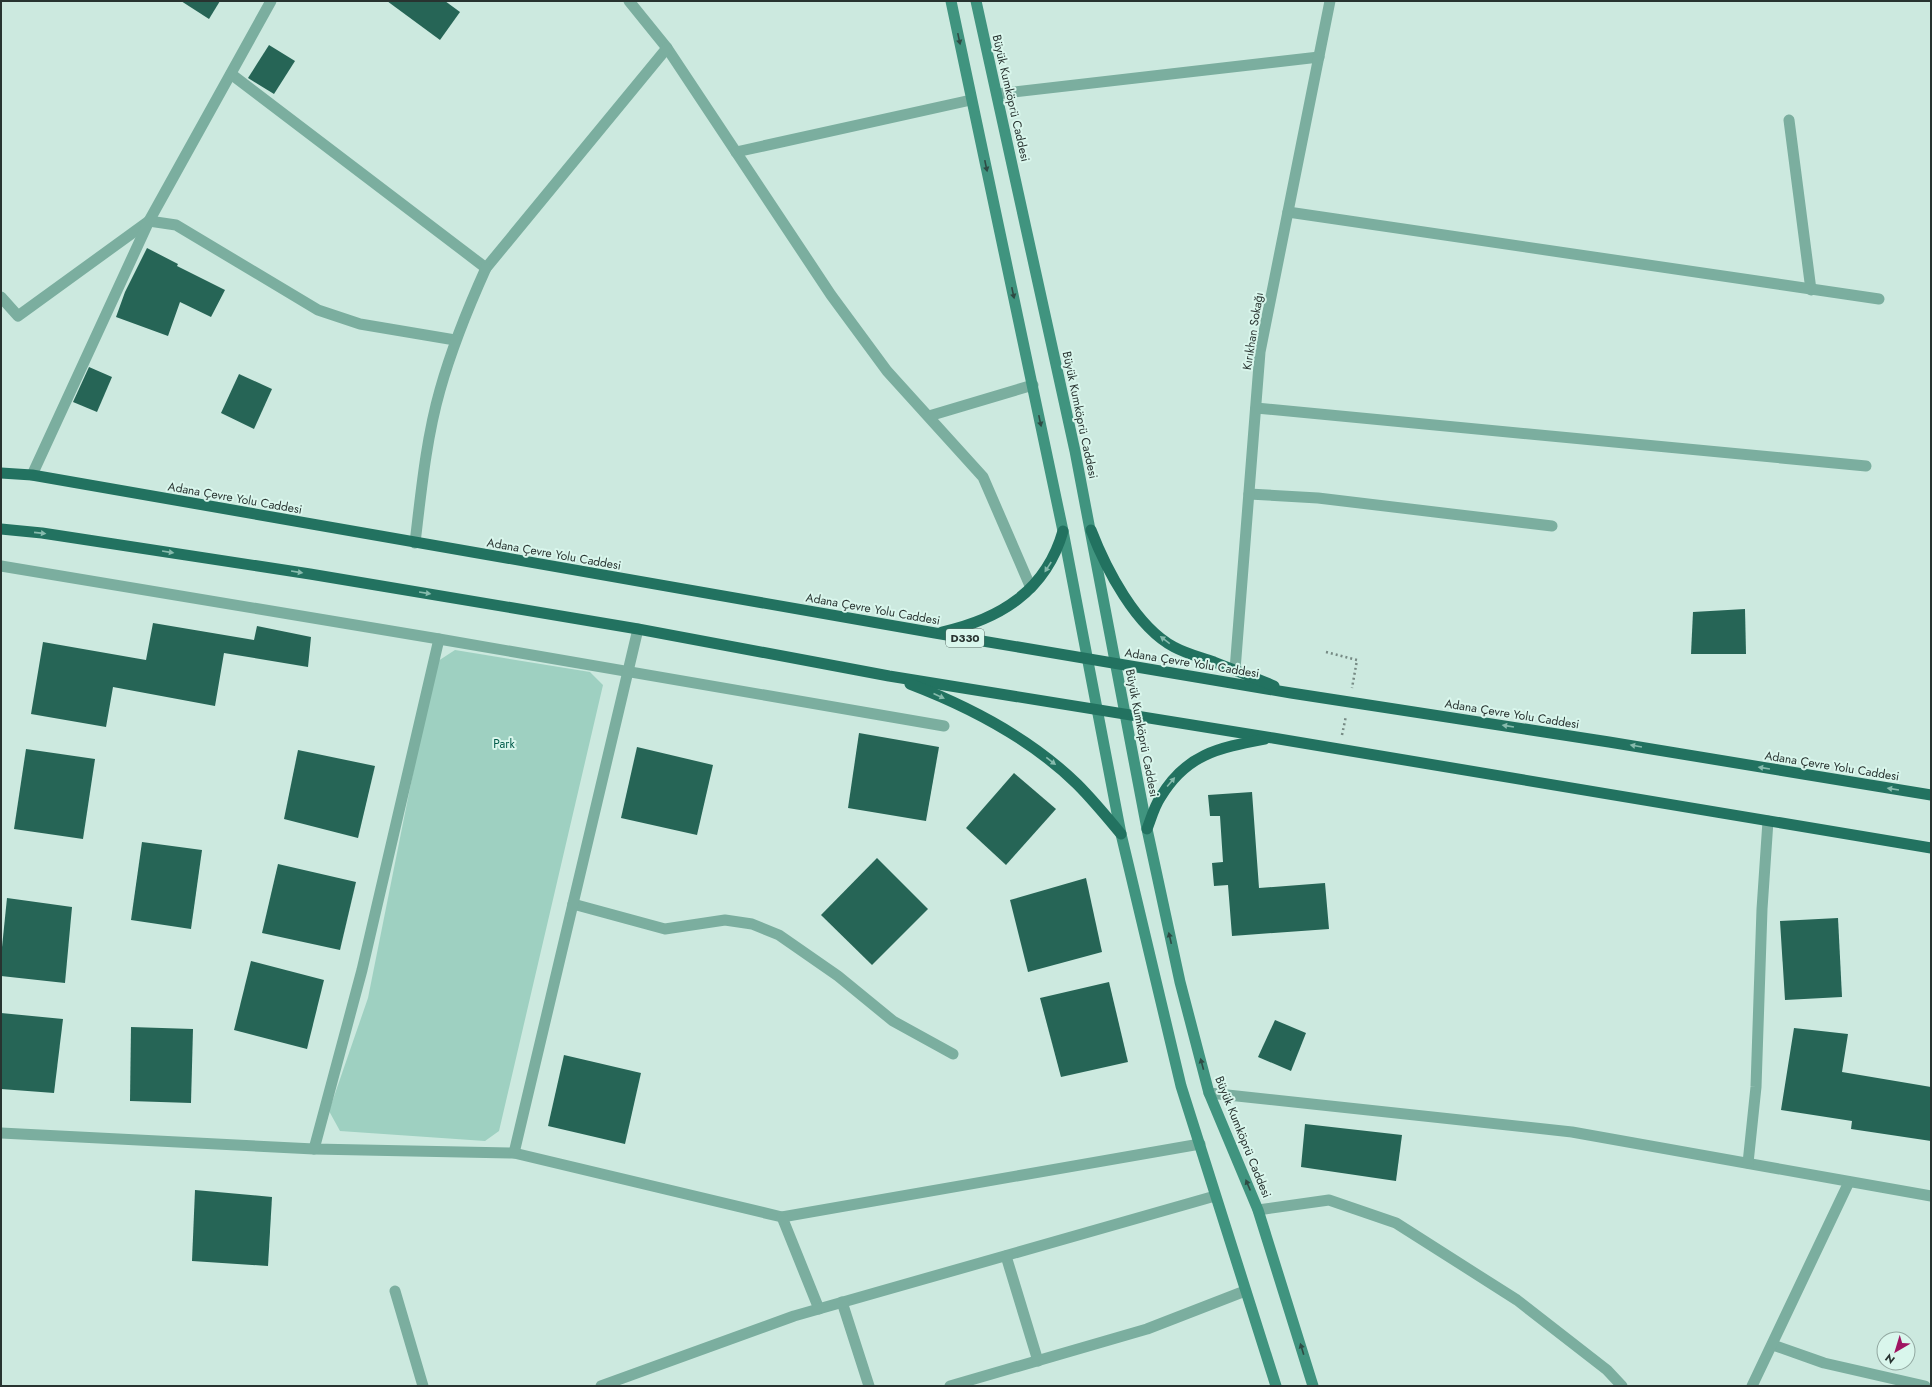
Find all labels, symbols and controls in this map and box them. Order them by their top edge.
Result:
one-way arrow [956,33,962,45]
street label: Büyük Kumköprü Caddesi [988,33,1034,163]
one-way arrow [983,160,989,172]
one-way arrow [1011,287,1017,300]
street label: Kırıkhan Sokağı [1238,291,1268,371]
street label: Büyük Kumköprü Caddesi [1058,350,1102,480]
one-way arrow [1038,414,1044,427]
street label: Adana Çevre Yolu Caddesi [166,477,304,519]
one-way arrow [34,530,46,536]
street label: Adana Çevre Yolu Caddesi [485,533,623,575]
one-way arrow [162,549,174,555]
one-way arrow [1044,562,1052,572]
one-way arrow [291,569,303,575]
street label: Adana Çevre Yolu Caddesi [804,588,942,630]
one-way arrow [419,590,431,596]
road number: D330 [946,629,984,647]
one-way arrow [1159,636,1170,645]
street label: Adana Çevre Yolu Caddesi [1123,643,1261,683]
street label: Büyük Kumköprü Caddesi [1121,668,1163,798]
one-way arrow [933,693,944,699]
street label: Adana Çevre Yolu Caddesi [1443,694,1581,734]
one-way arrow [1501,723,1514,729]
park label: Park [493,735,515,753]
one-way arrow [1630,743,1642,749]
street label: Adana Çevre Yolu Caddesi [1763,746,1901,786]
one-way arrow [1045,757,1056,765]
one-way arrow [1758,765,1770,771]
one-way arrow [1166,777,1175,788]
one-way arrow [1886,786,1899,792]
one-way arrow [1167,932,1173,944]
one-way arrow [1199,1058,1205,1070]
street label: Büyük Kumköprü Caddesi [1210,1073,1276,1201]
one-way arrow [1245,1180,1251,1191]
north arrow [1876,1331,1916,1371]
one-way arrow [1299,1342,1305,1354]
text: N [1881,1350,1898,1368]

